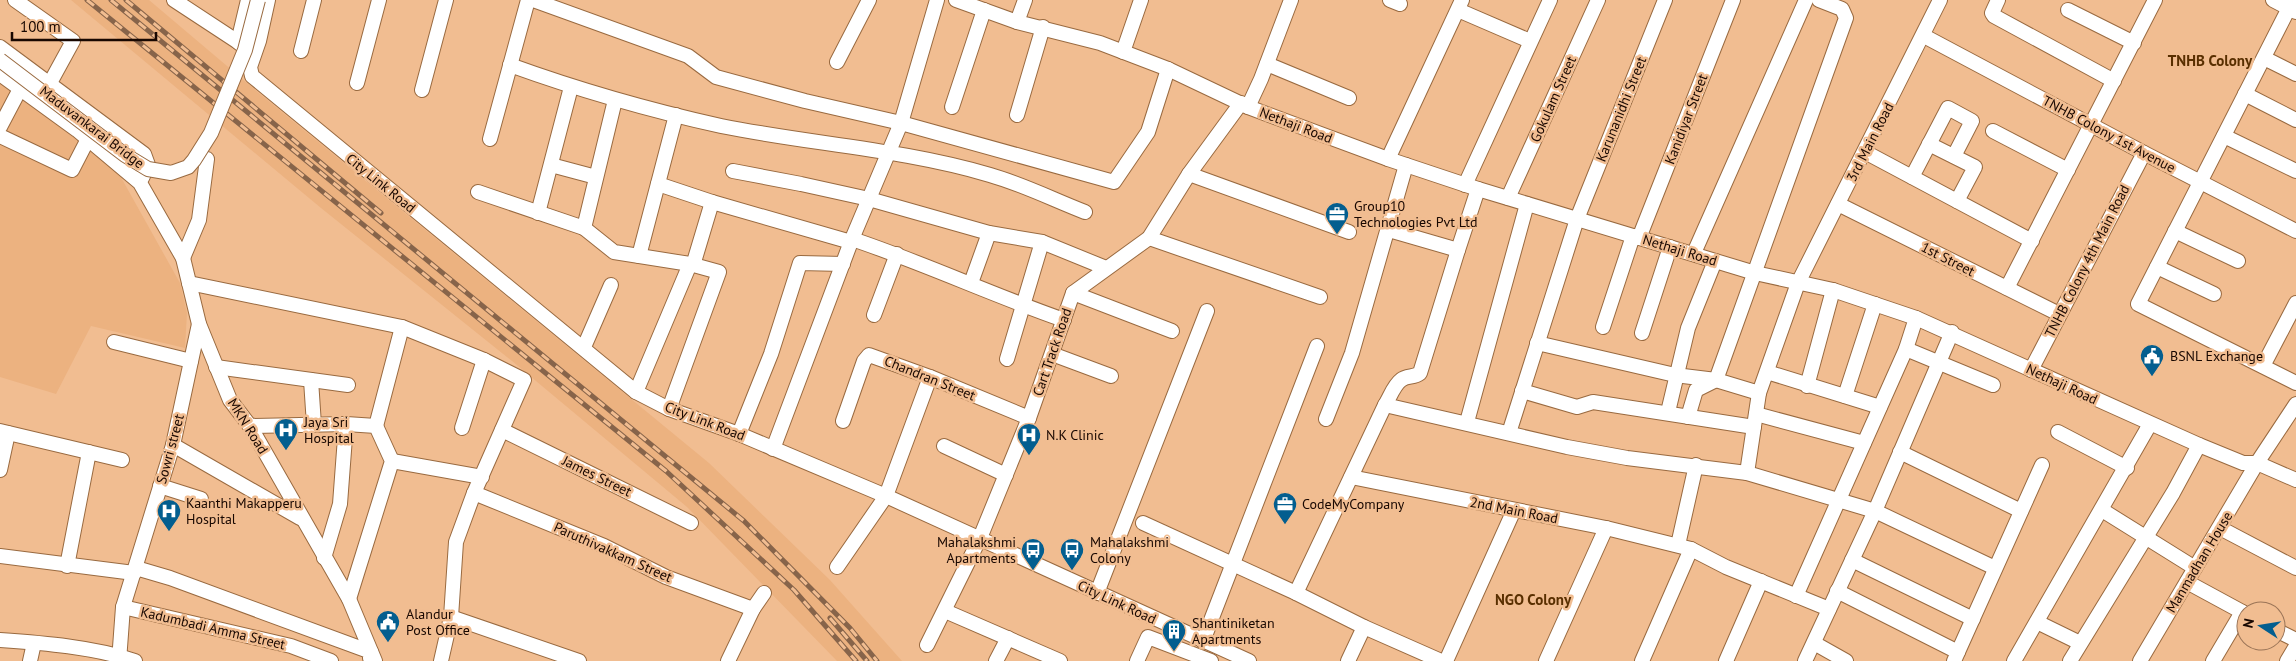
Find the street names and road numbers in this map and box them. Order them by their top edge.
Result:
street label: Gokulam Street [1526,53,1580,145]
street label: Karunanidhi Street [1592,54,1650,164]
street label: Kanidiyar Street [1660,71,1712,167]
street label: Maduvankarai Bridge [36,82,148,172]
street label: TNHB Colony 1st Avenue [2040,91,2178,177]
street label: 3rd Main Road [1842,99,1898,185]
street label: Nethaji Road [1257,103,1335,147]
street label: City Link Road [342,149,420,217]
street label: TNHB Colony 4th Main Road [2041,182,2133,340]
street label: Nethaji Road [1641,230,1719,270]
street label: 1st Street [1918,238,1978,280]
street label: Cart Track Road [1029,306,1075,398]
street label: Chandran Street [882,352,978,405]
street label: Nethaji Road [2023,360,2101,408]
street label: MKN Road [224,395,272,457]
street label: City Link Road [662,397,748,445]
street label: Sowri street [152,412,188,486]
street label: James Street [559,451,635,501]
street label: 2nd Main Road [1468,493,1560,527]
street label: Manmadhan House [2162,508,2236,616]
street label: Paruthivakkam Street [551,518,675,586]
street label: City Link Road [1075,576,1159,628]
street label: Kadumbadi Amma Street [139,603,287,653]

